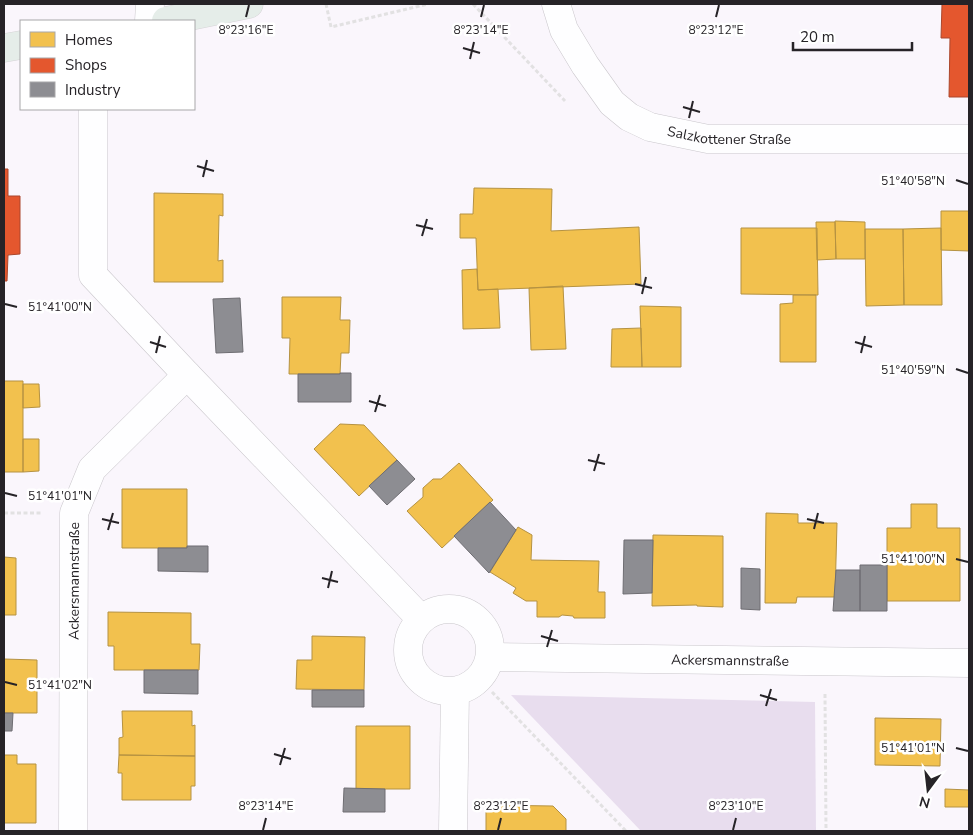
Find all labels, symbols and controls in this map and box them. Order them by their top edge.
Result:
legend [20,20,195,110]
scale bar [793,20,912,52]
text: 8°23'16"E [219,22,273,38]
text: 8°23'14"E [454,22,508,38]
text: 8°23'12"E [689,22,743,38]
text: 20 m [800,27,835,47]
text: Homes [65,30,113,50]
text: Shops [65,55,107,75]
text: Industry [65,80,121,100]
street label: Salzkottener Straße [666,122,791,149]
text: 51°40'58"N [881,173,945,189]
text: 51°41'00"N [28,299,92,315]
text: 51°40'59"N [881,362,945,378]
text: 51°41'01"N [28,488,92,504]
street label: Ackersmannstraße [65,522,84,640]
text: 51°41'00"N [881,551,945,567]
street label: Ackersmannstraße [671,650,789,671]
text: 51°41'02"N [28,677,92,693]
text: 51°41'01"N [881,740,945,756]
north arrow [903,765,953,815]
text: N [917,792,932,813]
text: 8°23'14"E [239,798,293,814]
text: 8°23'12"E [474,798,528,814]
text: 8°23'10"E [709,798,763,814]

